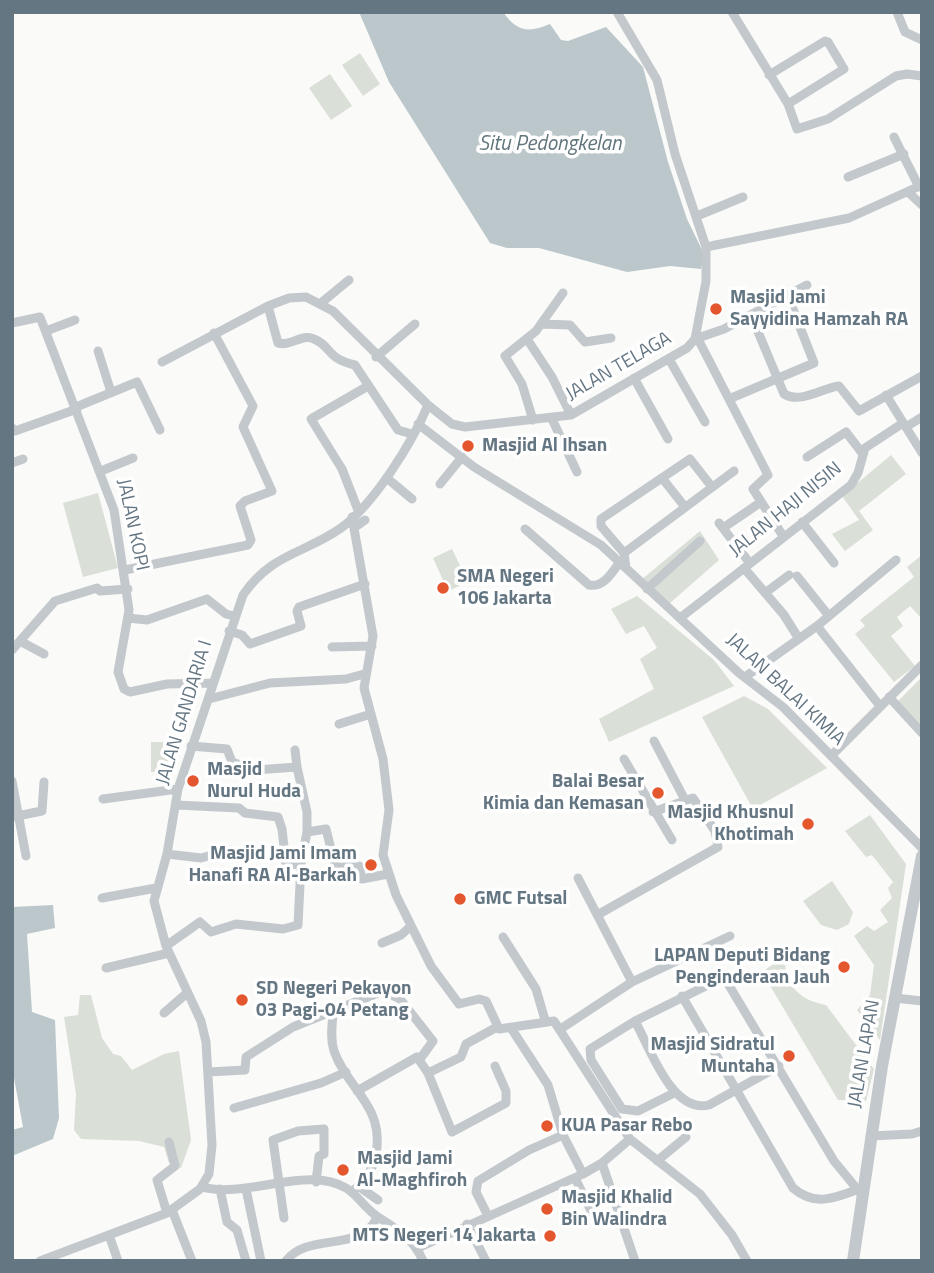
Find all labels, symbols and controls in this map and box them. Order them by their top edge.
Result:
water label: Situ Pedongkelan [478,132,622,158]
place label: Masjid Jami Sayyidina Hamzah RA [730,287,908,331]
marker: Masjid Jami Sayyidina Hamzah RA [708,301,724,317]
street label: JALAN TELAGA [562,328,676,406]
place label: Masjid Al Ihsan [482,435,607,457]
marker: Masjid Al Ihsan [460,438,476,454]
street label: JALAN HAJI NISIN [725,458,847,562]
street label: JALAN KOPI [111,477,153,573]
place label: SMA Negeri 106 Jakarta [457,566,554,610]
marker: SMA Negeri 106 Jakarta [435,580,451,596]
street label: JALAN BALAI KIMIA [721,629,849,751]
street label: JALAN GANDARIA I [152,638,218,788]
place label: Masjid Nurul Huda [207,759,301,803]
place label: Balai Besar Kimia dan Kemasan [483,771,644,815]
marker: Masjid Nurul Huda [185,773,201,789]
marker: Balai Besar Kimia dan Kemasan [650,785,666,801]
place label: Masjid Khusnul Khotimah [667,802,794,846]
marker: Masjid Khusnul Khotimah [800,816,816,832]
place label: Masjid Jami Imam Hanafi RA Al-Barkah [188,843,357,887]
marker: Masjid Jami Imam Hanafi RA Al-Barkah [363,857,379,873]
place label: GMC Futsal [474,888,567,910]
marker: GMC Futsal [452,891,468,907]
place label: LAPAN Deputi Bidang Penginderaan Jauh [654,945,830,989]
marker: LAPAN Deputi Bidang Penginderaan Jauh [836,959,852,975]
place label: SD Negeri Pekayon 03 Pagi-04 Petang [256,978,412,1022]
marker: SD Negeri Pekayon 03 Pagi-04 Petang [234,992,250,1008]
street label: JALAN LAPAN [844,998,886,1110]
place label: Masjid Sidratul Muntaha [651,1034,775,1078]
marker: Masjid Sidratul Muntaha [781,1048,797,1064]
place label: KUA Pasar Rebo [561,1115,693,1137]
marker: KUA Pasar Rebo [539,1118,555,1134]
place label: Masjid Jami Al-Maghfiroh [357,1148,467,1192]
marker: Masjid Jami Al-Maghfiroh [335,1162,351,1178]
place label: Masjid Khalid Bin Walindra [561,1187,672,1231]
marker: Masjid Khalid Bin Walindra [539,1201,555,1217]
place label: MTS Negeri 14 Jakarta [352,1225,536,1247]
marker: MTS Negeri 14 Jakarta [542,1228,558,1244]

